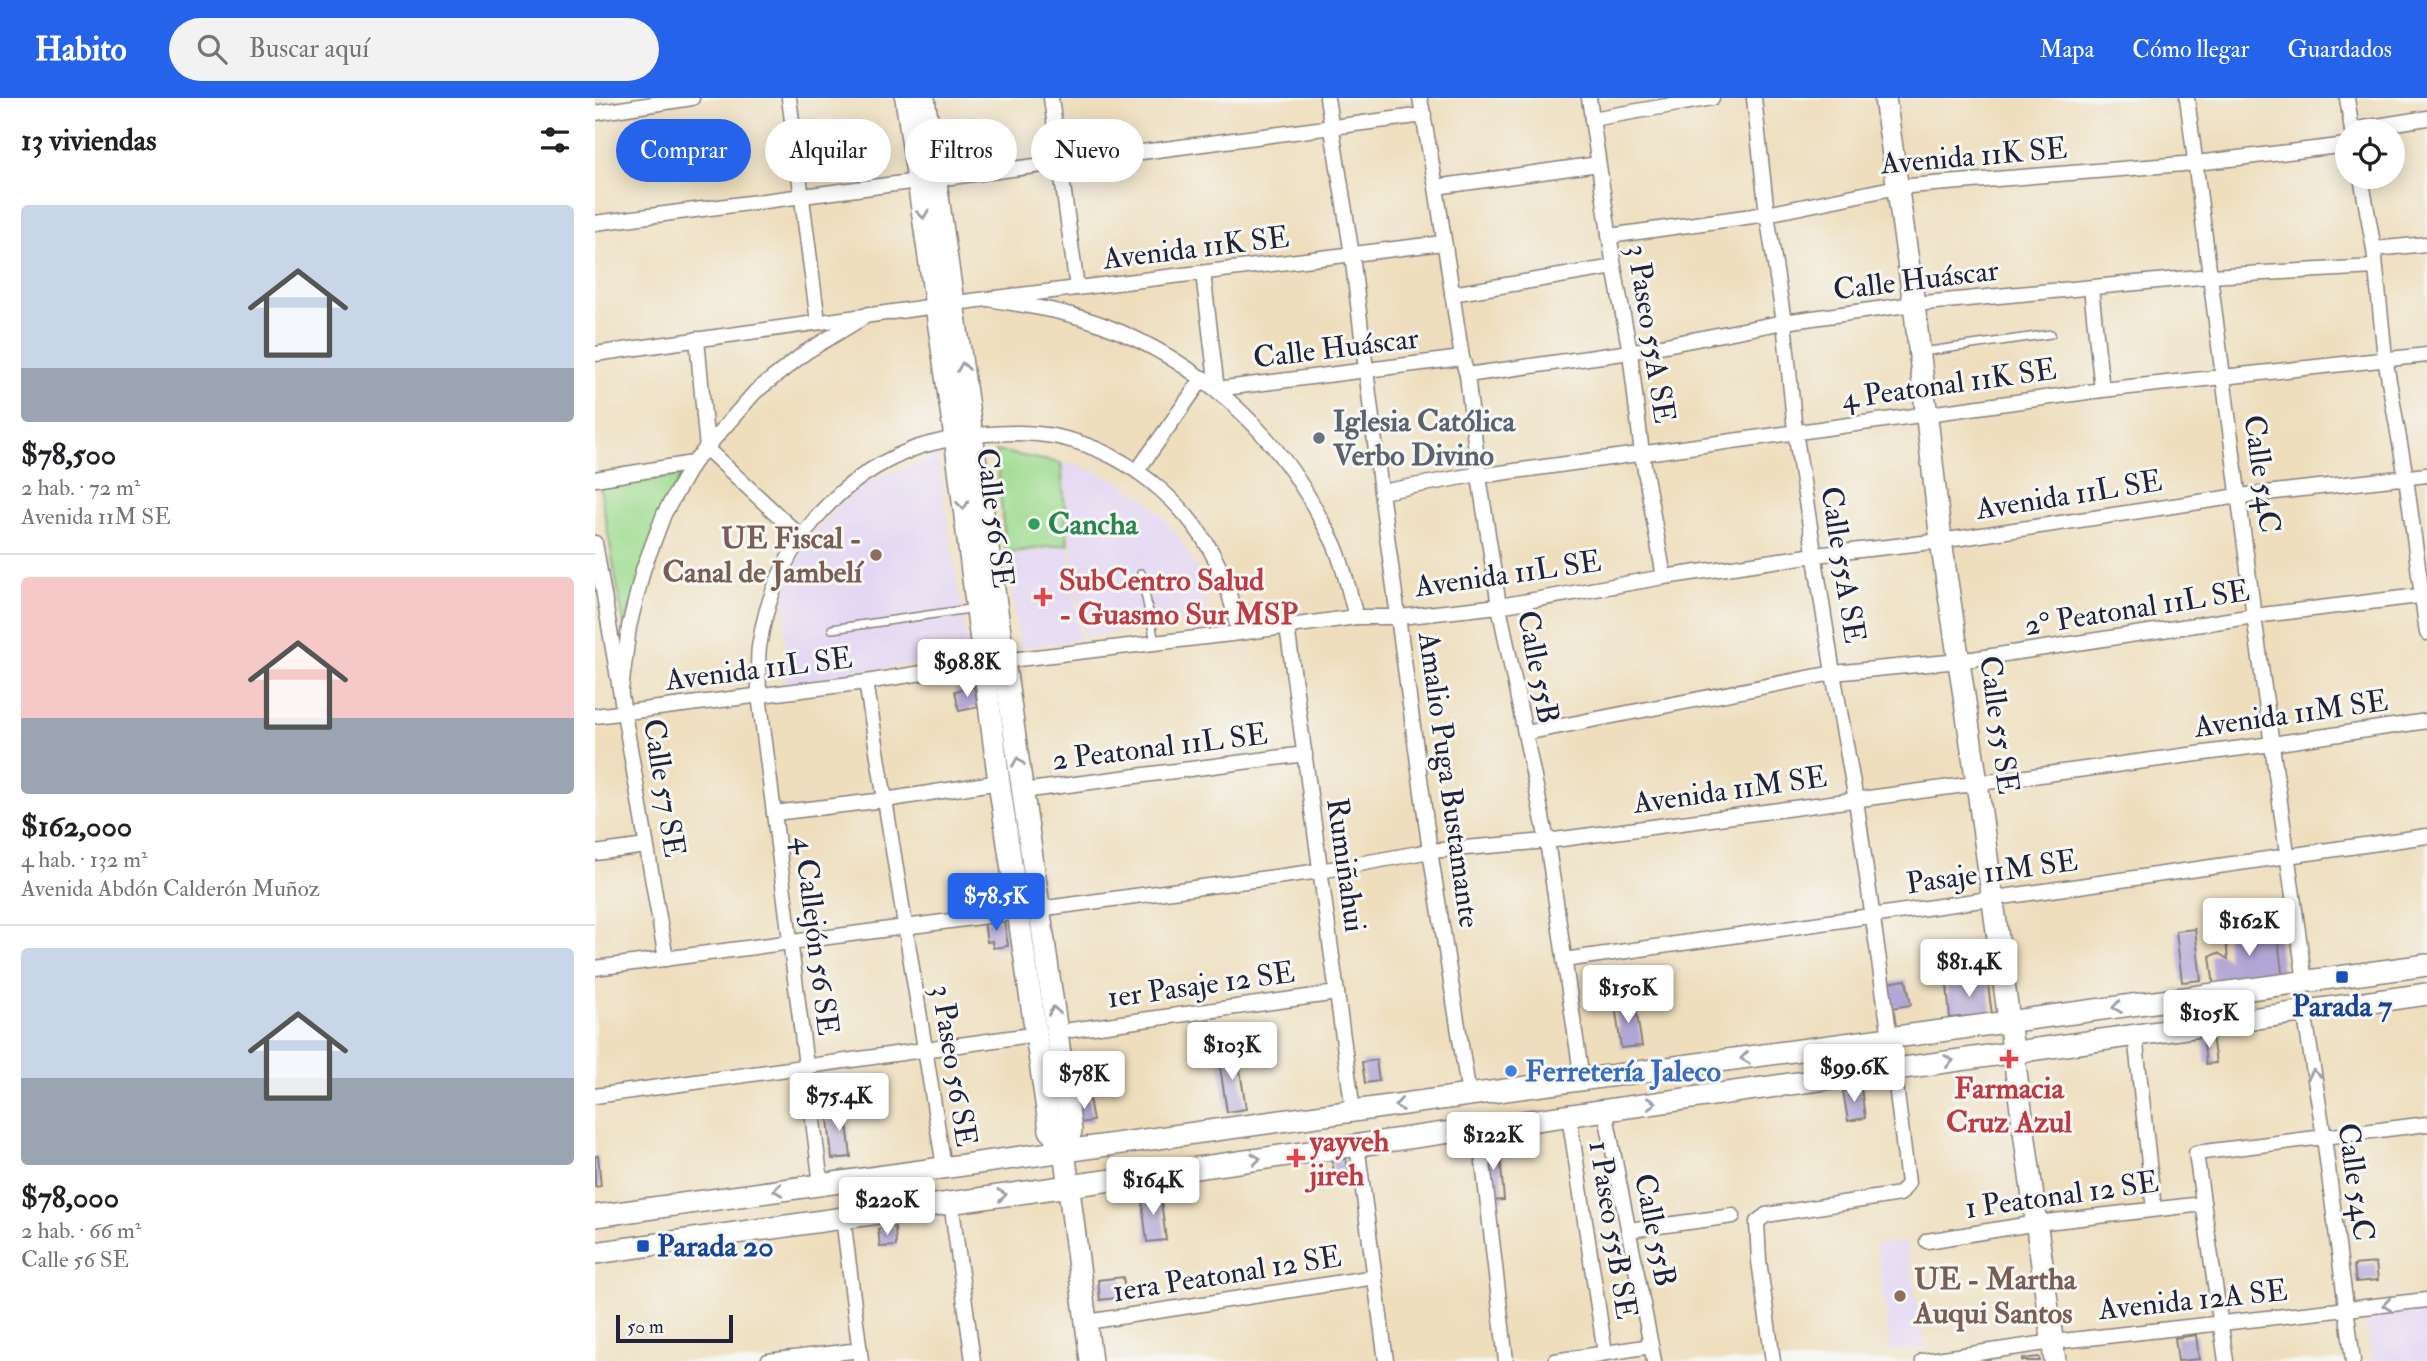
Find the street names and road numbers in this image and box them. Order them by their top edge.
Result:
street label: Avenida 11K SE [1878,129,2069,183]
street label: Avenida 11K SE [1100,218,1291,278]
street label: 3 Paseo 55A SE [1619,242,1683,426]
street label: Calle Huáscar [1831,252,2001,308]
street label: Calle Huáscar [1251,320,1421,376]
street label: 4 Peatonal 11K SE [1839,351,2059,417]
street label: Calle 54C [2235,413,2289,535]
street label: Calle 56 SE [968,446,1022,590]
street label: Avenida 11L SE [1972,462,2165,528]
street label: Calle 55A SE [1812,484,1874,646]
street label: Avenida 11L SE [1411,543,1604,606]
street label: 2° Peatonal 11L SE [2022,572,2252,644]
street label: Calle 55B [1509,607,1567,727]
street label: Amalio Puga Bustamante [1410,629,1488,930]
street label: Avenida 11L SE [662,639,855,699]
street label: Calle 55 SE [1971,653,2027,797]
street label: Avenida 11M SE [2191,682,2390,746]
street label: 2 Peatonal 11L SE [1050,715,1270,779]
street label: Calle 57 SE [635,716,693,860]
street label: Avenida 11M SE [1630,758,1829,822]
street label: Rumiñahui [1318,796,1374,934]
street label: 4 Callejón 56 SE [785,834,847,1038]
street label: Pasaje 11M SE [1904,842,2080,902]
street label: 1er Pasaje 12 SE [1105,954,1297,1016]
street label: 3 Paseo 56 SE [923,982,985,1150]
street label: Calle 54C [2329,1121,2383,1243]
street label: 1 Paseo 55B SE [1581,1138,1645,1322]
street label: 1 Peatonal 12 SE [1963,1163,2161,1227]
street label: Calle 55B [1626,1170,1684,1290]
street label: 1era Peatonal 12 SE [1110,1238,1344,1310]
street label: Avenida 12A SE [2096,1272,2289,1328]

